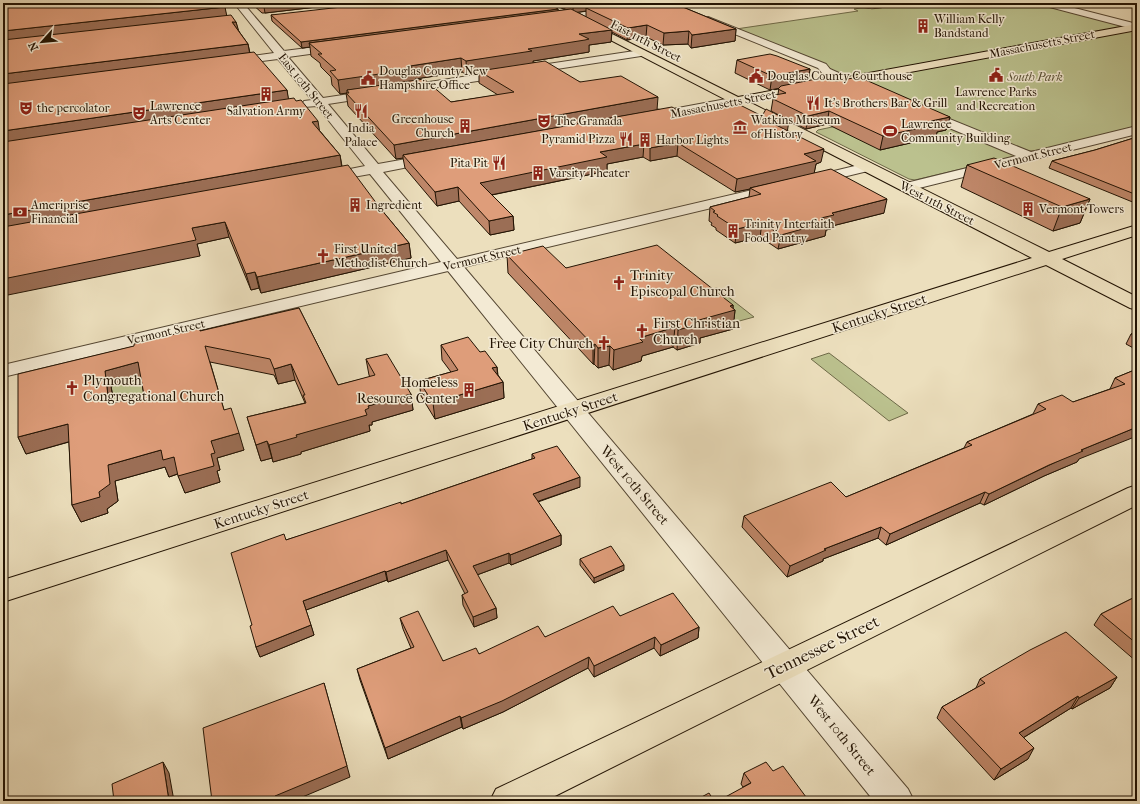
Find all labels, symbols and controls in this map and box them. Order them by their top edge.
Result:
place label: William Kelly Bandstand [933,12,1005,40]
street label: East 11th Street [608,17,685,65]
building icon: William Kelly Bandstand [915,18,931,34]
north arrow [22,22,62,62]
street label: Massachusetts Street [988,27,1097,61]
text: N [26,39,41,53]
street label: East 10th Street [275,50,337,122]
place label: Douglas County New Hampshire Office [379,64,489,92]
public building icon: Lawrence Parks and Recreation [988,67,1004,83]
public building icon: Douglas County Courthouse [748,68,764,84]
place label: Douglas County Courthouse [767,69,912,83]
public building icon: Douglas County New Hampshire Office [360,70,376,86]
park label: South Park [1006,70,1063,84]
place label: Lawrence Parks and Recreation [955,85,1037,113]
building icon: Salvation Army [258,86,274,102]
street label: Massachusetts Street [669,87,778,121]
restaurant icon: It's Brothers Bar & Grill [805,95,821,111]
place label: It's Brothers Bar & Grill [824,96,948,110]
place label: Lawrence Arts Center [149,99,211,127]
theatre icon: the percolator [18,100,34,116]
place label: the percolator [37,101,110,115]
restaurant icon: India Palace [353,103,369,119]
place label: Salvation Army [227,104,306,118]
theatre icon: Lawrence Arts Center [131,105,147,121]
place label: Greenhouse Church [392,112,454,140]
theatre icon: The Granada [536,113,552,129]
place label: Watkins Museum of History [750,113,840,141]
place label: The Granada [555,114,623,128]
place label: Lawrence Community Building [901,117,1011,145]
building icon: Greenhouse Church [457,118,473,134]
museum icon: Watkins Museum of History [732,119,748,135]
place label: India Palace [345,121,377,149]
sports icon: Lawrence Community Building [882,123,898,139]
restaurant icon: Pyramid Pizza [618,131,634,147]
place label: Pyramid Pizza [541,132,615,146]
building icon: Harbor Lights [637,132,653,148]
place label: Harbor Lights [656,133,729,147]
street label: Vermont Street [992,139,1074,173]
restaurant icon: Pita Pit [491,155,507,171]
place label: Pita Pit [450,156,489,170]
building icon: Varsity Theater [530,165,546,181]
place label: Varsity Theater [548,166,631,180]
street label: West 11th Street [896,178,977,228]
building icon: Ingredient [347,197,363,213]
place label: Ameriprise Financial [30,198,89,226]
place label: Ingredient [366,198,423,212]
building icon: Vermont Towers [1020,201,1036,217]
place label: Vermont Towers [1038,202,1124,216]
bank icon: Ameriprise Financial [12,204,28,220]
place label: Trinity Interfaith Food Pantry [744,217,835,245]
building icon: Trinity Interfaith Food Pantry [725,223,741,239]
place label: First United Methodist Church [334,242,428,270]
street label: Vermont Street [441,242,523,274]
church icon: First United Methodist Church [315,248,331,264]
place label: Trinity Episcopal Church [630,267,735,300]
church icon: Trinity Episcopal Church [611,275,627,291]
street label: Kentucky Street [830,290,929,337]
place label: First Christian Church [653,315,740,348]
street label: Vermont Street [125,316,207,348]
church icon: First Christian Church [634,323,650,339]
place label: Free City Church [489,335,593,352]
church icon: Free City Church [596,335,612,351]
place label: Plymouth Congregational Church [83,372,224,405]
place label: Homeless Resource Center [357,374,458,407]
church icon: Plymouth Congregational Church [64,380,80,396]
building icon: Homeless Resource Center [461,382,477,398]
street label: Kentucky Street [521,388,620,435]
street label: West 10th Street [596,441,673,528]
street label: Kentucky Street [212,486,311,533]
street label: Tennessee Street [762,611,882,683]
street label: West 10th Street [803,691,879,779]

